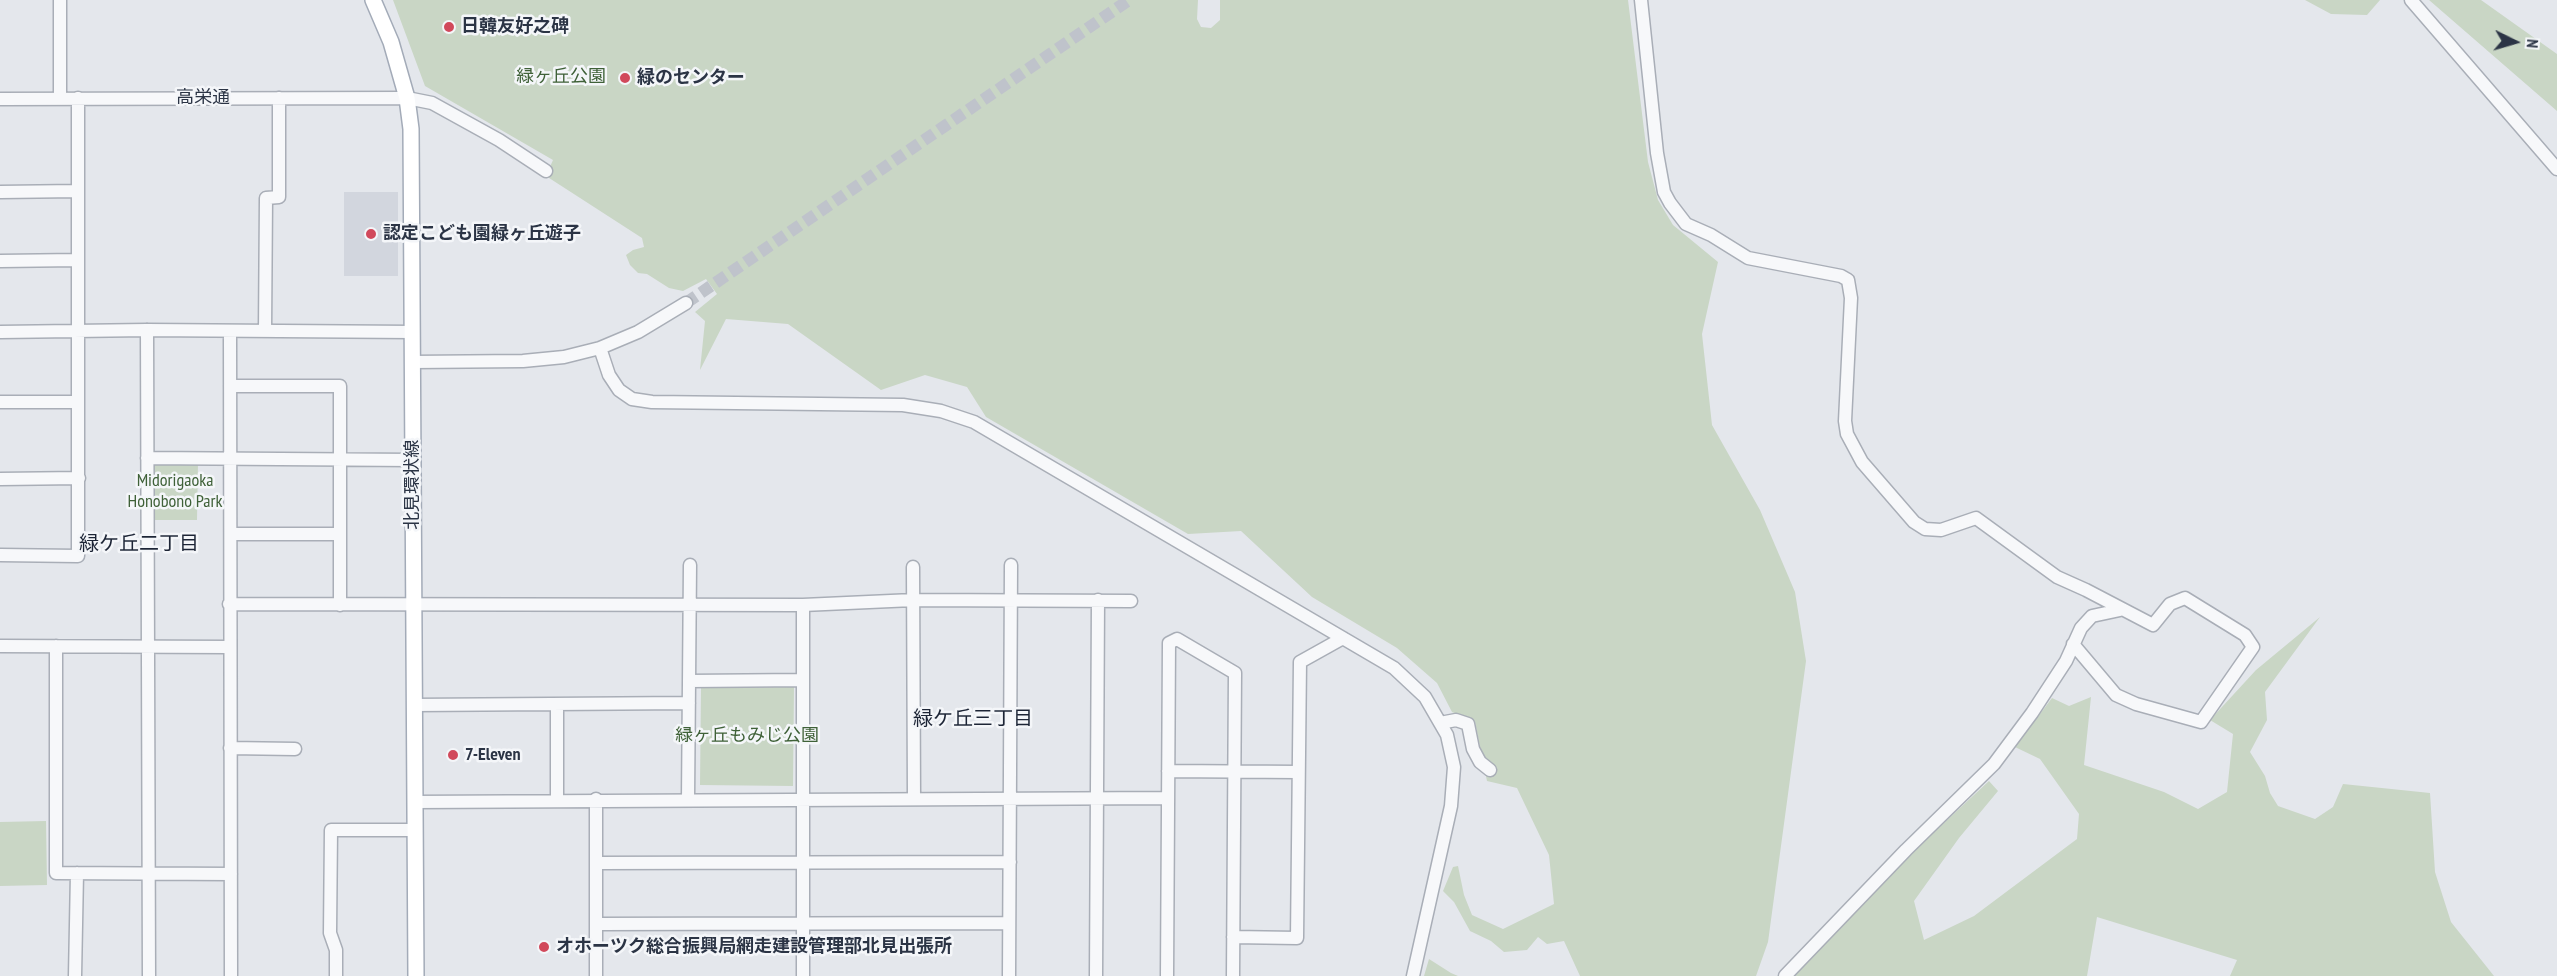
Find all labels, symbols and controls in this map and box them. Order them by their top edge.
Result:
north arrow [2485,12,2545,72]
place label: 日韓友好之碑 [461,16,569,38]
marker: 日韓友好之碑 [442,20,456,34]
text: N [2523,38,2543,49]
park label: 緑ヶ丘公園 [516,66,606,88]
place label: 緑のセンター [637,67,745,89]
marker: 緑のセンター [618,71,632,85]
street label: 高栄通 [176,87,230,109]
place label: 認定こども園緑ヶ丘遊子 [383,223,581,245]
marker: 認定こども園緑ヶ丘遊子 [364,227,378,241]
street label: 北見環状線 [402,440,424,530]
park label: Midorigaoka Honobono Park [128,470,222,512]
district label: 緑ケ丘二丁目 [79,532,199,556]
district label: 緑ケ丘三丁目 [913,707,1033,731]
park label: 緑ヶ丘もみじ公園 [675,725,819,747]
place label: 7-Eleven [465,744,521,766]
marker: 7-Eleven [446,748,460,762]
place label: オホーツク総合振興局網走建設管理部北見出張所 [556,936,952,958]
marker: オホーツク総合振興局網走建設管理部北見出張所 [537,940,551,954]

